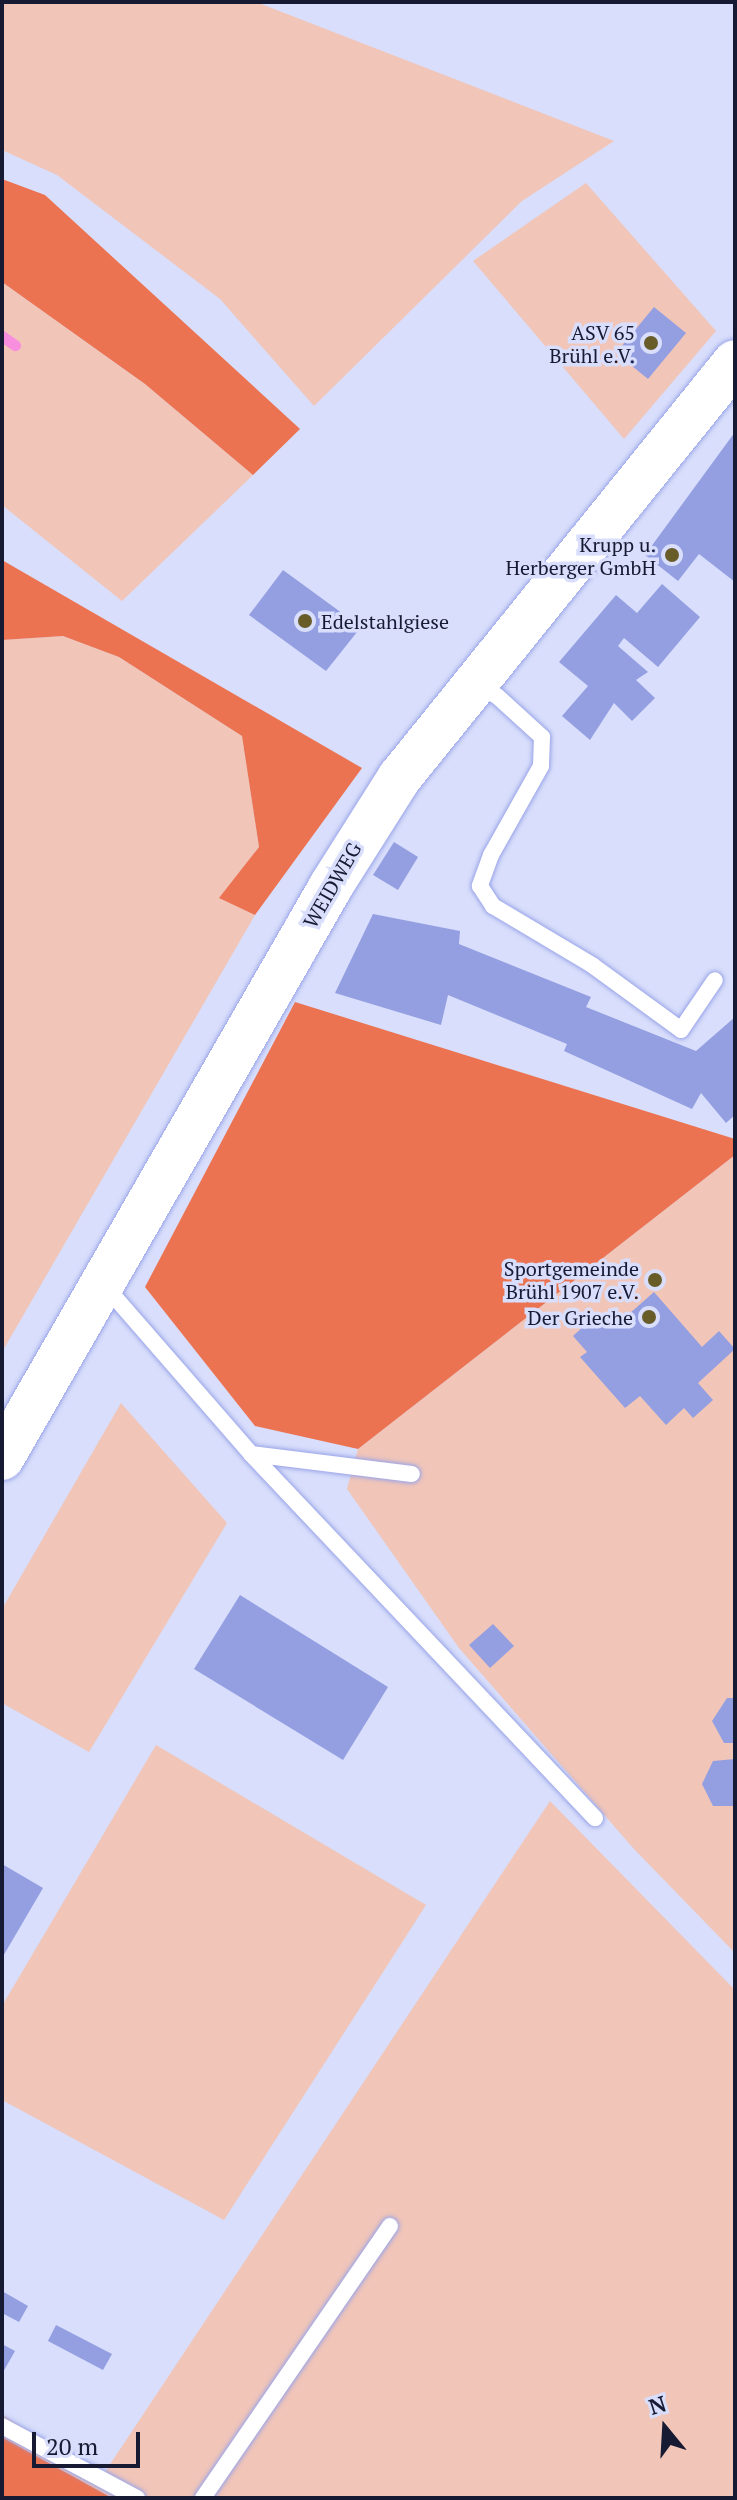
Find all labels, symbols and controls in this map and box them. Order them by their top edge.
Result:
place label: ASV 65 Brühl e.V. [549,320,635,367]
marker: ASV 65 Brühl e.V. [642,334,660,352]
place label: Krupp u. Herberger GmbH [505,532,656,579]
marker: Krupp u. Herberger GmbH [663,546,681,564]
place label: Edelstahlgiese [321,609,449,633]
marker: Edelstahlgiese [296,612,314,630]
street label: WEIDWEG [298,838,366,932]
place label: Sportgemeinde Brühl 1907 e.V. [504,1256,639,1303]
marker: Sportgemeinde Brühl 1907 e.V. [646,1271,664,1289]
place label: Der Grieche [528,1305,633,1329]
marker: Der Grieche [640,1308,658,1326]
north arrow [625,2388,705,2468]
text: N [645,2388,670,2421]
scale bar [36,2416,144,2466]
text: 20 m [46,2430,98,2462]

